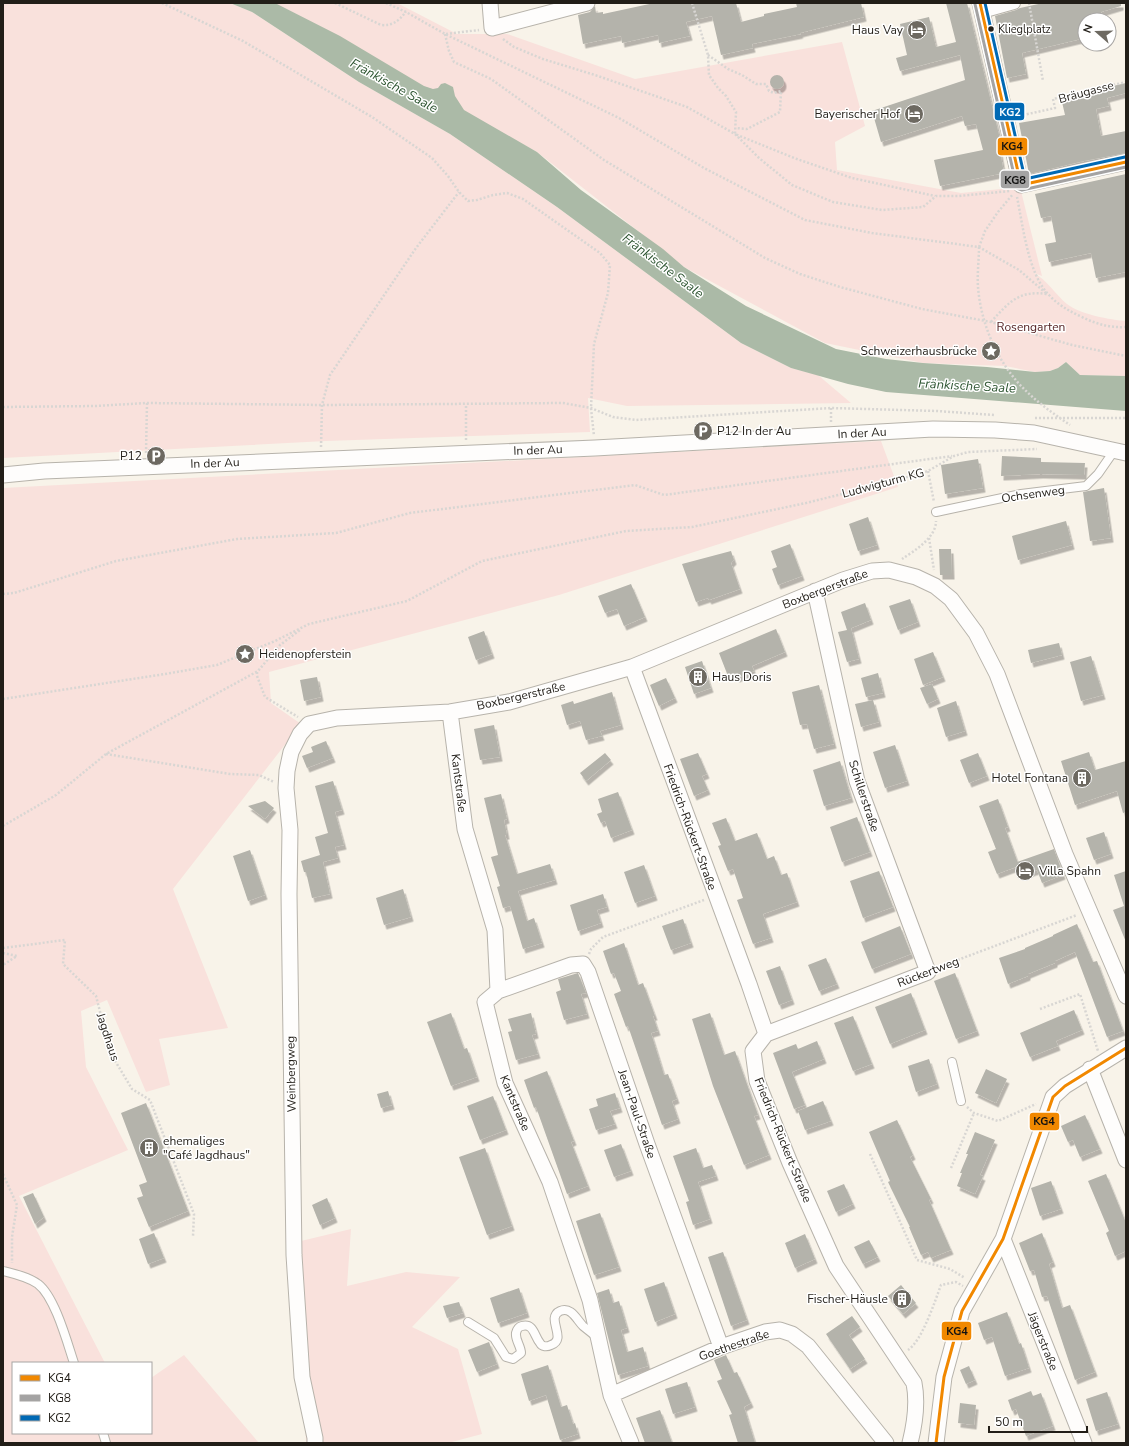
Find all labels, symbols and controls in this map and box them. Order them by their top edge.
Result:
north arrow [1077,12,1117,52]
hotel icon: Haus Vay [906,19,928,41]
place label: Haus Vay [852,22,904,38]
place label: Klieglplatz [998,22,1051,37]
text: N [1080,22,1097,35]
marker: Klieglplatz [986,24,996,34]
water label: Fränkische Saale [347,54,441,118]
street label: Bräugasse [1057,77,1115,107]
line badge: KG2 [994,102,1025,121]
hotel icon: Bayerischer Hof [903,103,925,125]
text: KG2 [999,105,1021,120]
place label: Bayerischer Hof [814,106,901,122]
line badge: KG4 [997,137,1028,156]
text: KG4 [1001,139,1023,154]
line badge: KG8 [1000,170,1030,189]
text: KG8 [1004,173,1026,188]
water label: Fränkische Saale [619,229,708,303]
park label: Rosengarten [997,319,1065,335]
place icon: Schweizerhausbrücke [980,340,1002,362]
place label: Schweizerhausbrücke [861,343,977,359]
water label: Fränkische Saale [918,374,1016,398]
parking icon: P12 In der Au [692,420,714,442]
place label: P12 In der Au [717,423,791,439]
street label: In der Au [837,424,887,442]
street label: In der Au [513,441,563,459]
parking icon: P12 [145,445,167,467]
place label: P12 [120,448,142,464]
street label: In der Au [190,454,240,472]
street label: Ludwigturm KG [840,464,926,502]
street label: Ochsenweg [1000,482,1066,506]
street label: Boxbergerstraße [780,565,870,613]
place icon: Heidenopferstein [234,643,256,665]
place label: Heidenopferstein [259,646,351,662]
building icon: Haus Doris [687,666,709,688]
place label: Haus Doris [712,669,772,685]
street label: Boxbergerstraße [475,678,567,714]
street label: Kantstraße [447,753,471,813]
street label: Schillerstraße [845,758,883,834]
street label: Friedrich-Rückert-Straße [660,762,720,892]
building icon: Hotel Fontana [1071,767,1093,789]
place label: Hotel Fontana [992,770,1068,786]
hotel icon: Villa Spahn [1014,860,1036,882]
place label: Villa Spahn [1038,863,1101,879]
street label: Rückertweg [895,953,961,991]
street label: Jagdhaus [92,1010,123,1063]
street label: Weinbergweg [282,1036,300,1112]
street label: Jean-Paul-Straße [614,1066,660,1161]
street label: Kantstraße [496,1073,534,1133]
street label: Friedrich-Rückert-Straße [751,1075,815,1205]
line badge: KG4 [1029,1112,1060,1131]
text: KG4 [1033,1114,1055,1129]
place label: ehemaliges "Café Jagdhaus" [163,1133,250,1163]
building icon: ehemaliges "Café Jagdhaus" [138,1137,160,1159]
building icon: Fischer-Häusle [891,1288,913,1310]
place label: Fischer-Häusle [807,1291,888,1307]
street label: Jägerstraße [1024,1308,1062,1373]
line badge: KG4 [941,1321,972,1341]
text: KG4 [946,1324,968,1339]
street label: Goethestraße [697,1325,771,1365]
legend [12,1362,152,1434]
text: KG4 [48,1370,71,1386]
text: KG8 [48,1390,71,1406]
scale bar [989,1408,1087,1434]
text: KG2 [48,1410,71,1426]
text: 50 m [995,1414,1023,1430]

